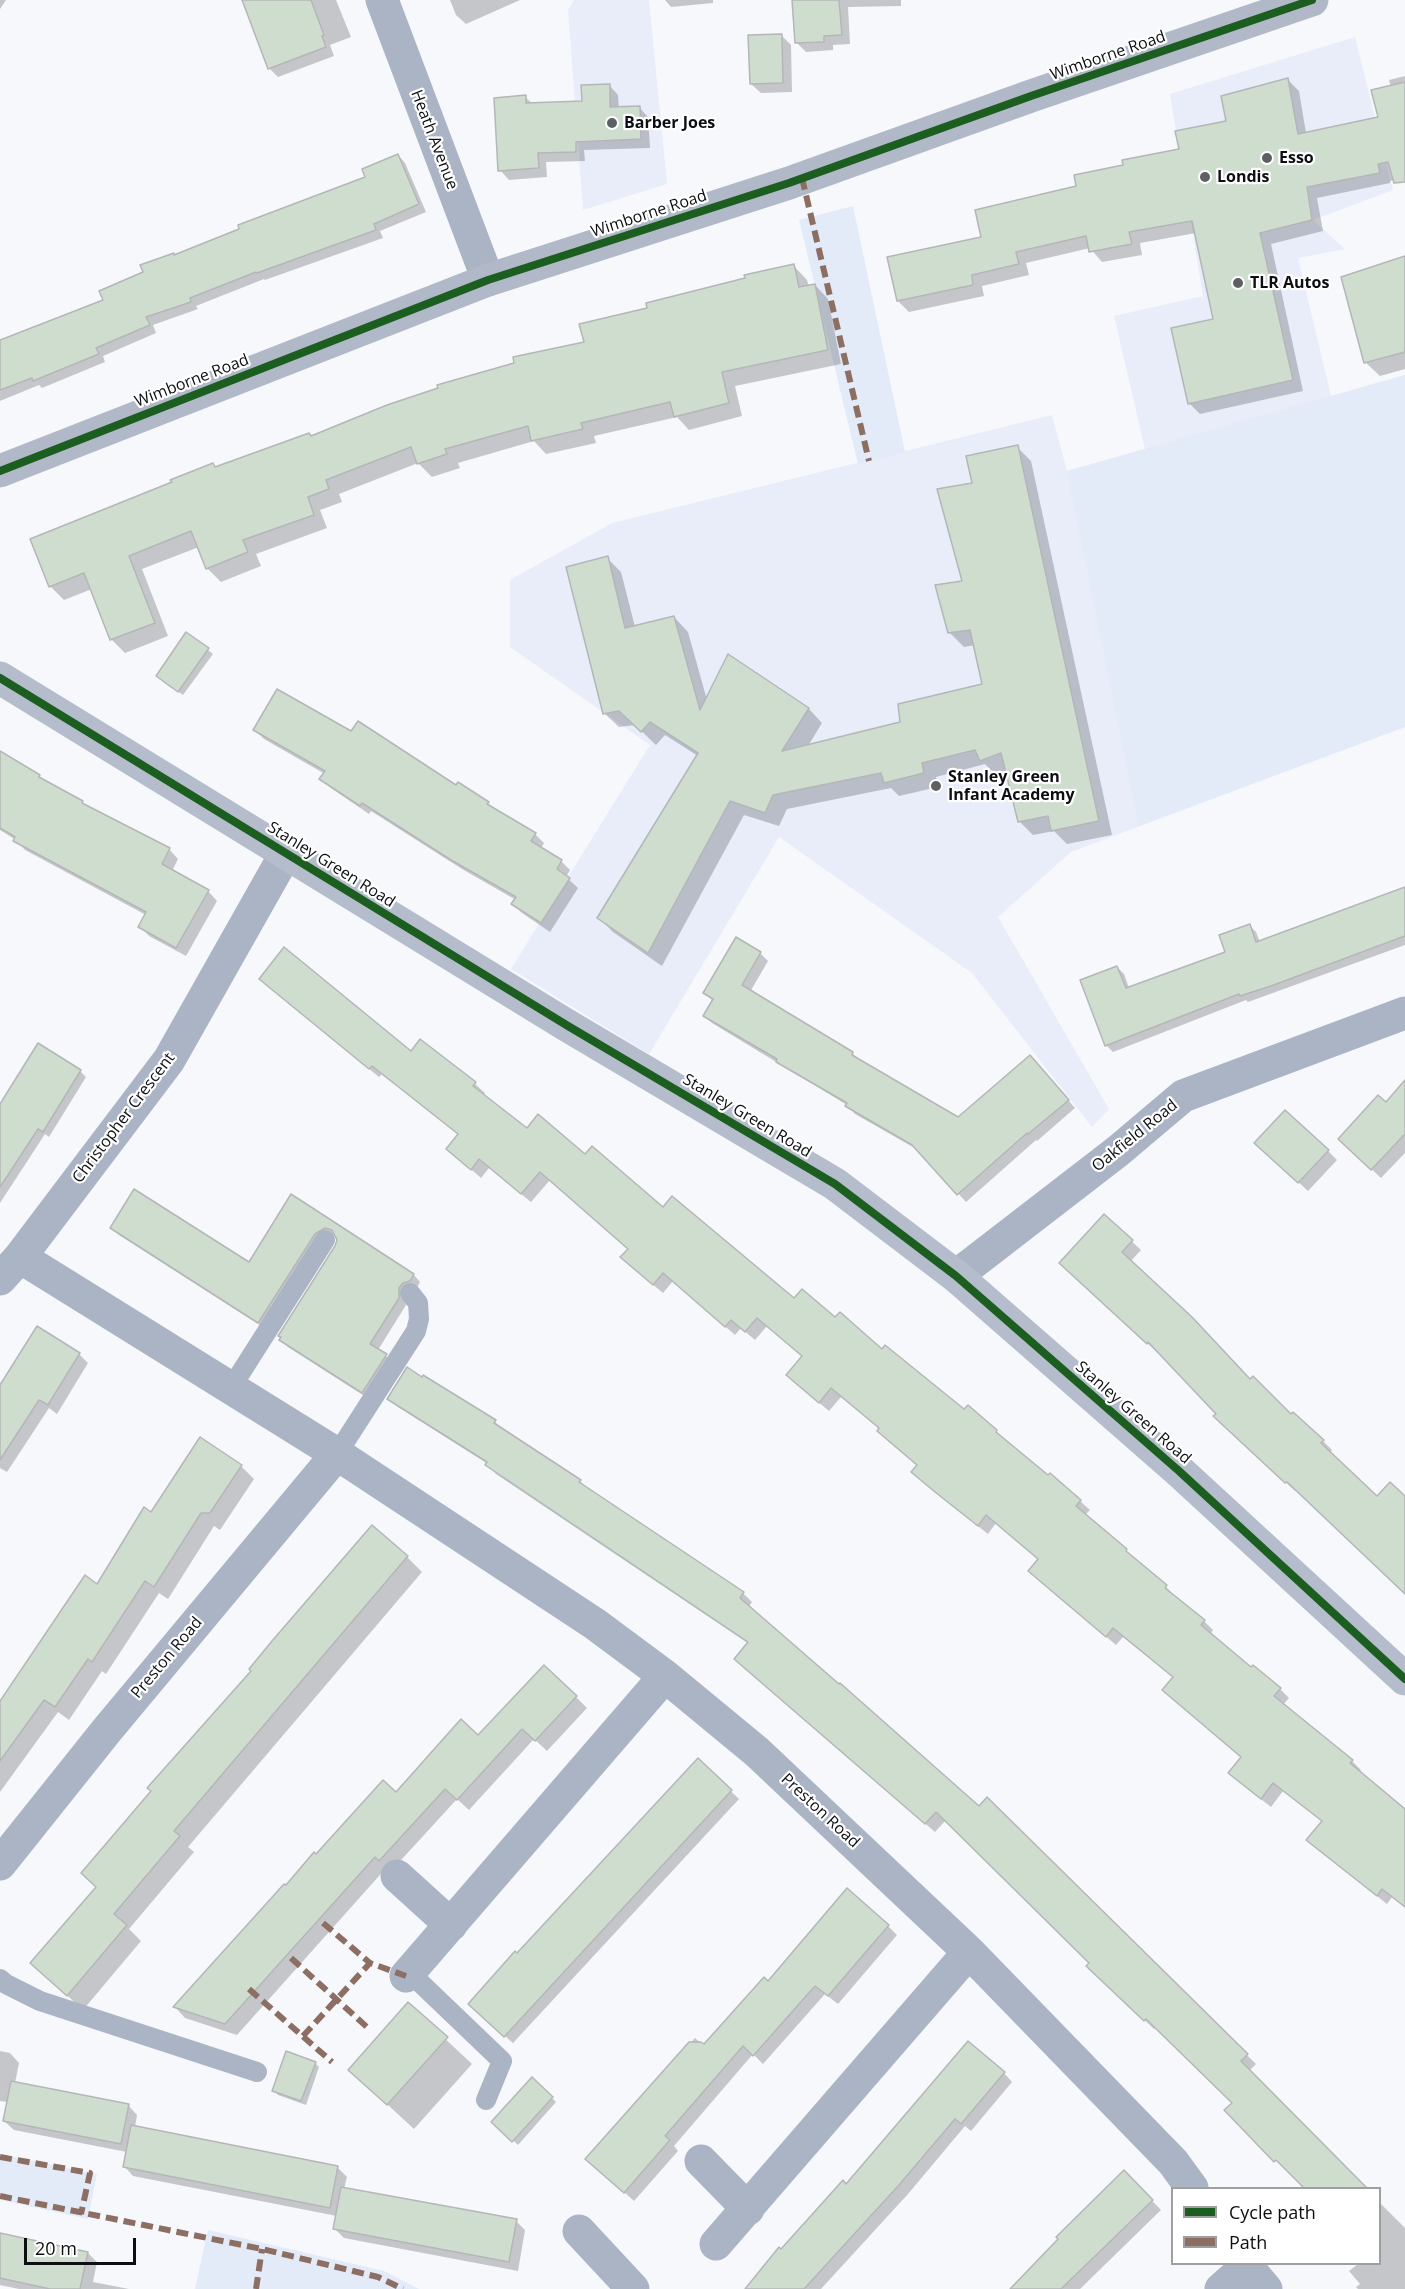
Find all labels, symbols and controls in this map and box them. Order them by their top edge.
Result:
street label: Wimborne Road [1048,27,1168,85]
street label: Heath Avenue [406,88,462,192]
place label: Barber Joes [624,113,715,133]
marker: Barber Joes [605,116,619,130]
place label: Esso [1279,148,1314,168]
marker: Esso [1260,151,1274,165]
place label: Londis [1217,167,1269,187]
marker: Londis [1198,170,1212,184]
street label: Wimborne Road [589,186,709,242]
place label: TLR Autos [1250,273,1329,293]
marker: TLR Autos [1231,276,1245,290]
street label: Wimborne Road [132,350,252,412]
place label: Stanley Green Infant Academy [948,767,1075,805]
marker: Stanley Green Infant Academy [929,779,943,793]
street label: Stanley Green Road [264,818,398,912]
street label: Christopher Crescent [69,1049,179,1187]
street label: Stanley Green Road [679,1070,815,1162]
street label: Oakfield Road [1088,1096,1182,1176]
street label: Stanley Green Road [1071,1358,1195,1468]
street label: Preston Road [127,1613,207,1703]
street label: Preston Road [777,1770,863,1852]
legend [1171,2187,1381,2265]
text: Cycle path [1229,2200,1316,2224]
scale bar [27,2226,140,2264]
text: Path [1229,2230,1267,2254]
text: 20 m [35,2236,77,2260]

